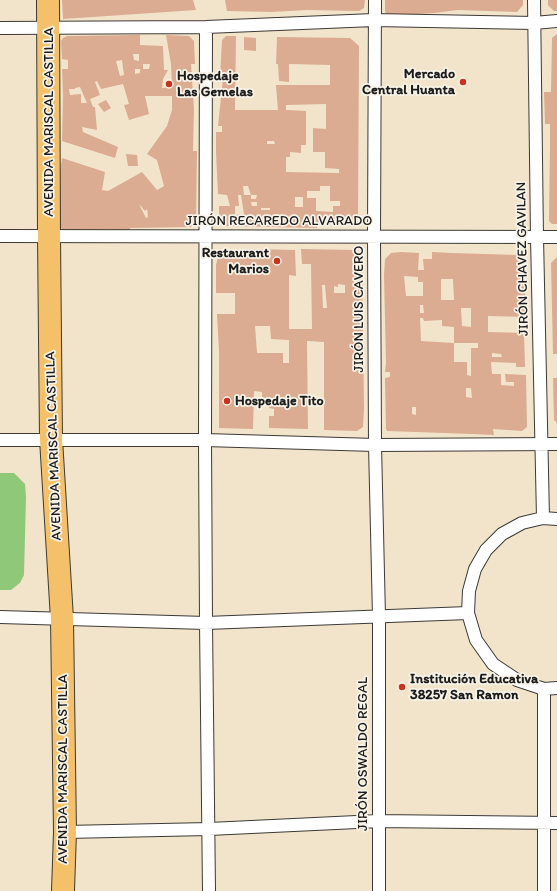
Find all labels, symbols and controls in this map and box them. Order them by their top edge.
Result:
street label: AVENIDA MARISCAL CASTILLA [41,27,57,217]
place label: Mercado Central Huanta [362,66,455,98]
place label: Hospedaje Las Gemelas [177,68,253,100]
marker: Mercado Central Huanta [458,77,468,87]
marker: Hospedaje Las Gemelas [164,79,174,89]
street label: JIRÓN CHAVEZ GAVILAN [513,182,533,336]
street label: JIRÓN RECAREDO ALVARADO [186,213,372,229]
place label: Restaurant Marios [202,245,269,278]
street label: JIRÓN LUIS CAVERO [351,246,367,372]
marker: Restaurant Marios [272,256,282,266]
street label: AVENIDA MARISCAL CASTILLA [42,351,66,541]
place label: Hospedaje Tito [235,393,324,409]
marker: Hospedaje Tito [222,396,232,406]
place label: Institución Educativa 38257 San Ramon [410,671,538,704]
street label: AVENIDA MARISCAL CASTILLA [55,674,71,864]
street label: JIRÓN OSWALDO REGAL [355,677,371,831]
marker: Institución Educativa 38257 San Ramon [397,682,407,692]

